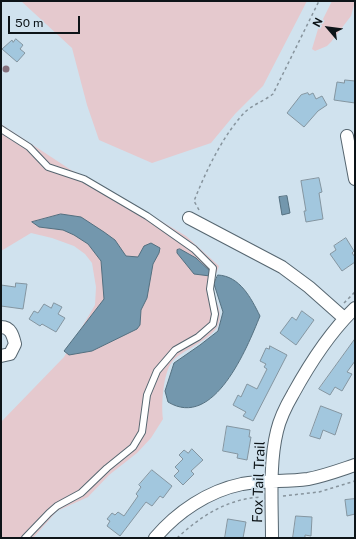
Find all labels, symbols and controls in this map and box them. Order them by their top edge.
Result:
scale bar [10,8,82,34]
north arrow [308,8,348,48]
text: 50 m [15,16,43,30]
text: N [310,16,325,29]
street label: Fox Tail Trail [249,441,269,523]

